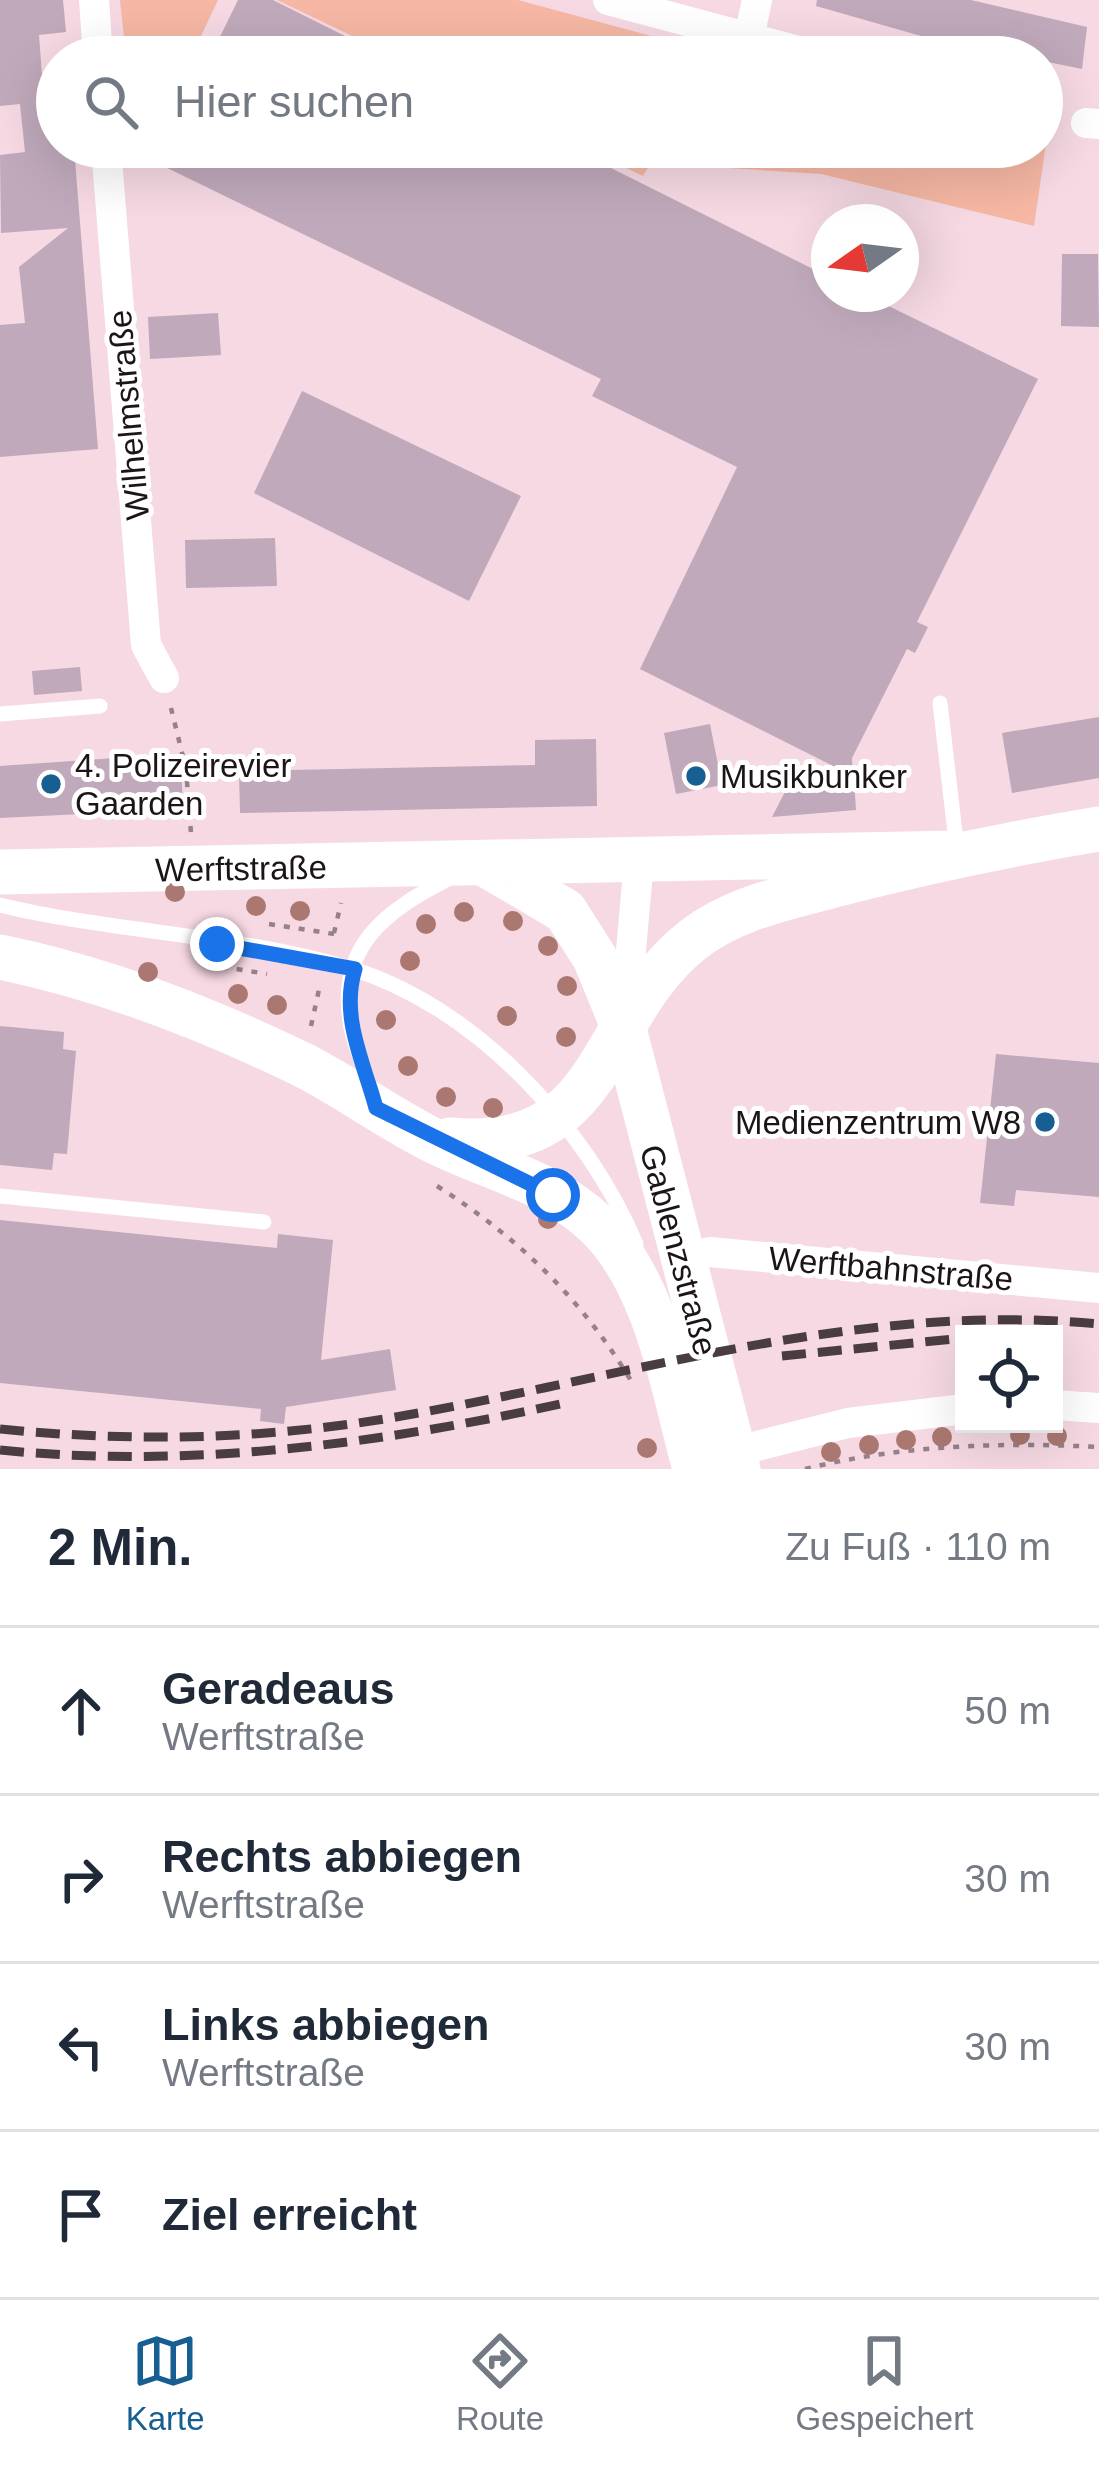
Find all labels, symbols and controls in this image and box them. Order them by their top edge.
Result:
search box [36,36,1063,168]
icon: search [78,69,144,135]
text: Hier suchen [174,76,414,127]
north arrow [811,204,919,312]
street label: Wilhelmstraße [101,308,156,522]
place label: 4. Polizeirevier Gaarden [75,747,291,822]
place label: Musikbunker [720,758,907,795]
marker: Musikbunker [683,763,709,789]
marker: 4. Polizeirevier Gaarden [38,771,64,797]
street label: Werftstraße [155,849,327,888]
route end [190,917,244,971]
place label: Medienzentrum W8 [735,1104,1021,1141]
marker: Medienzentrum W8 [1032,1109,1058,1135]
street label: Gablenzstraße [633,1141,724,1359]
route start [526,1168,580,1222]
street label: Werftbahnstraße [767,1239,1015,1298]
map controls [955,1325,1063,1433]
button: locate [955,1325,1063,1433]
text: 2 Min. [48,1519,193,1576]
text: Zu Fuß · 110 m [785,1525,1051,1568]
text: Geradeaus [162,1663,395,1714]
icon: ahead [48,1678,114,1744]
text: 50 m [964,1689,1051,1732]
text: Werftstraße [162,1715,365,1758]
text: Rechts abbiegen [162,1831,522,1882]
icon: right [48,1846,114,1912]
text: 30 m [964,1857,1051,1900]
text: Werftstraße [162,1883,365,1926]
text: Links abbiegen [162,1999,490,2050]
icon: left [48,2014,114,2080]
text: 30 m [964,2025,1051,2068]
text: Werftstraße [162,2051,365,2094]
icon: arrive [48,2182,114,2248]
text: Ziel erreicht [162,2189,417,2240]
tab: Karte [126,2328,205,2438]
tab: Route [456,2328,544,2438]
tab: Gespeichert [795,2328,973,2438]

